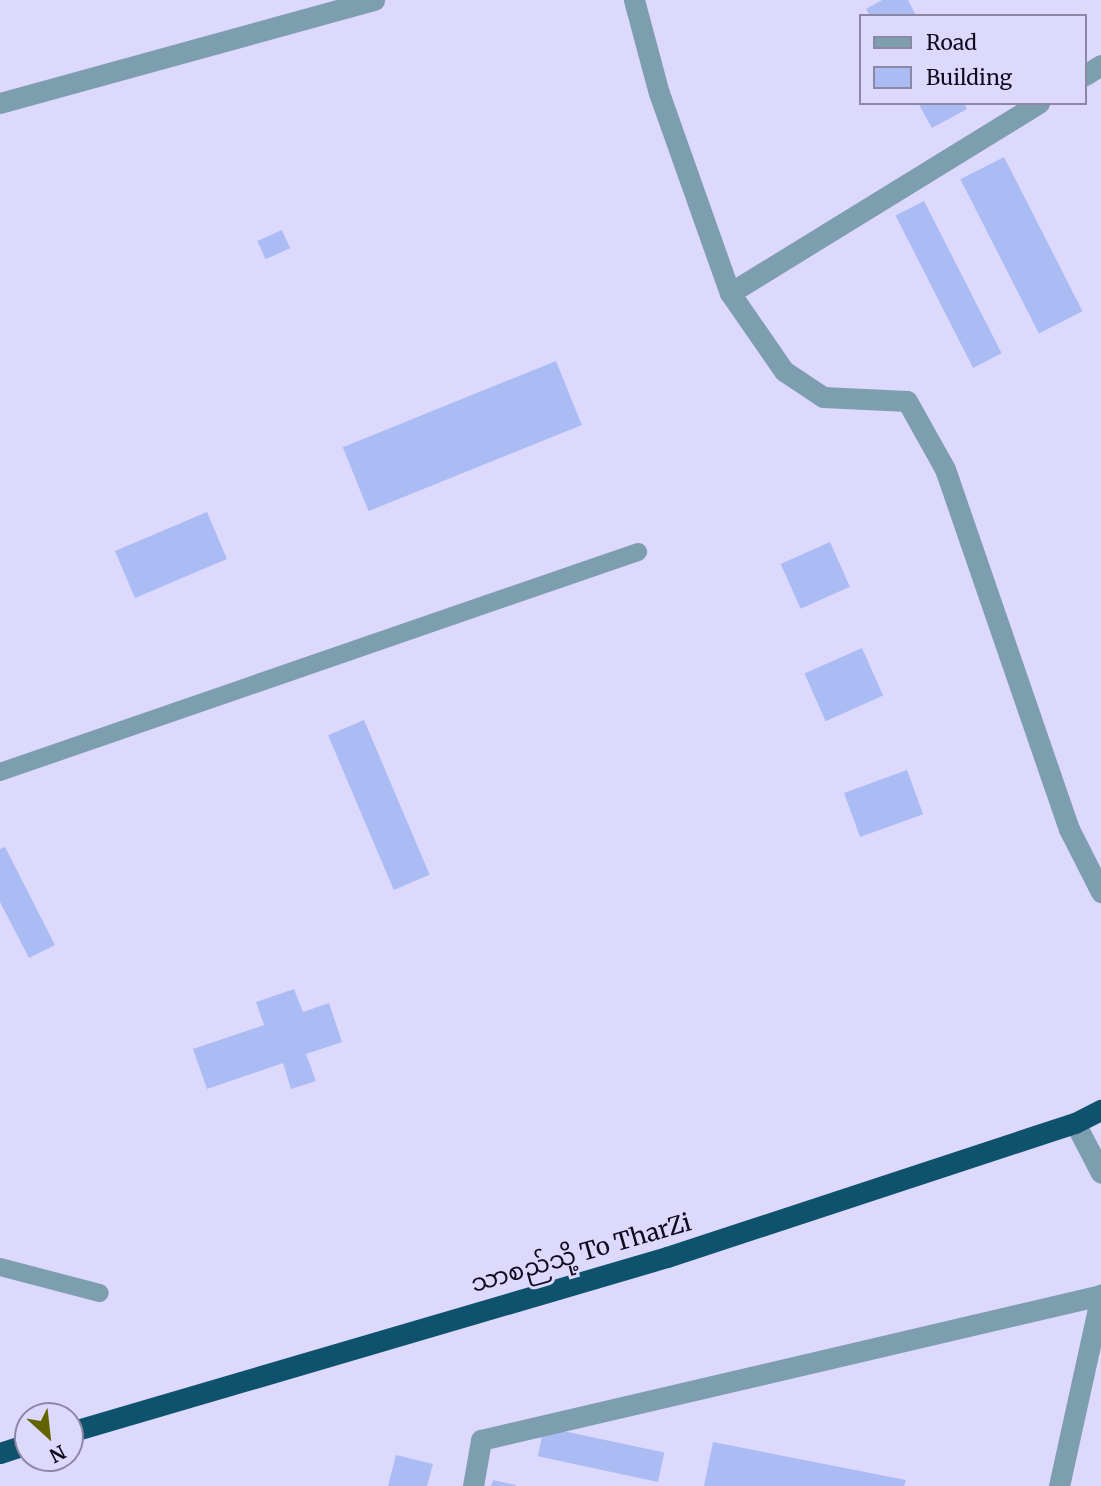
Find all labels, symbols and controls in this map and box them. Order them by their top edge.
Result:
legend [860,14,1087,105]
text: Road [926,29,977,56]
text: Building [926,64,1012,91]
street label: သာစည်သို့ To TharZi [468,1208,694,1298]
north arrow [14,1402,84,1472]
text: N [45,1440,70,1468]

